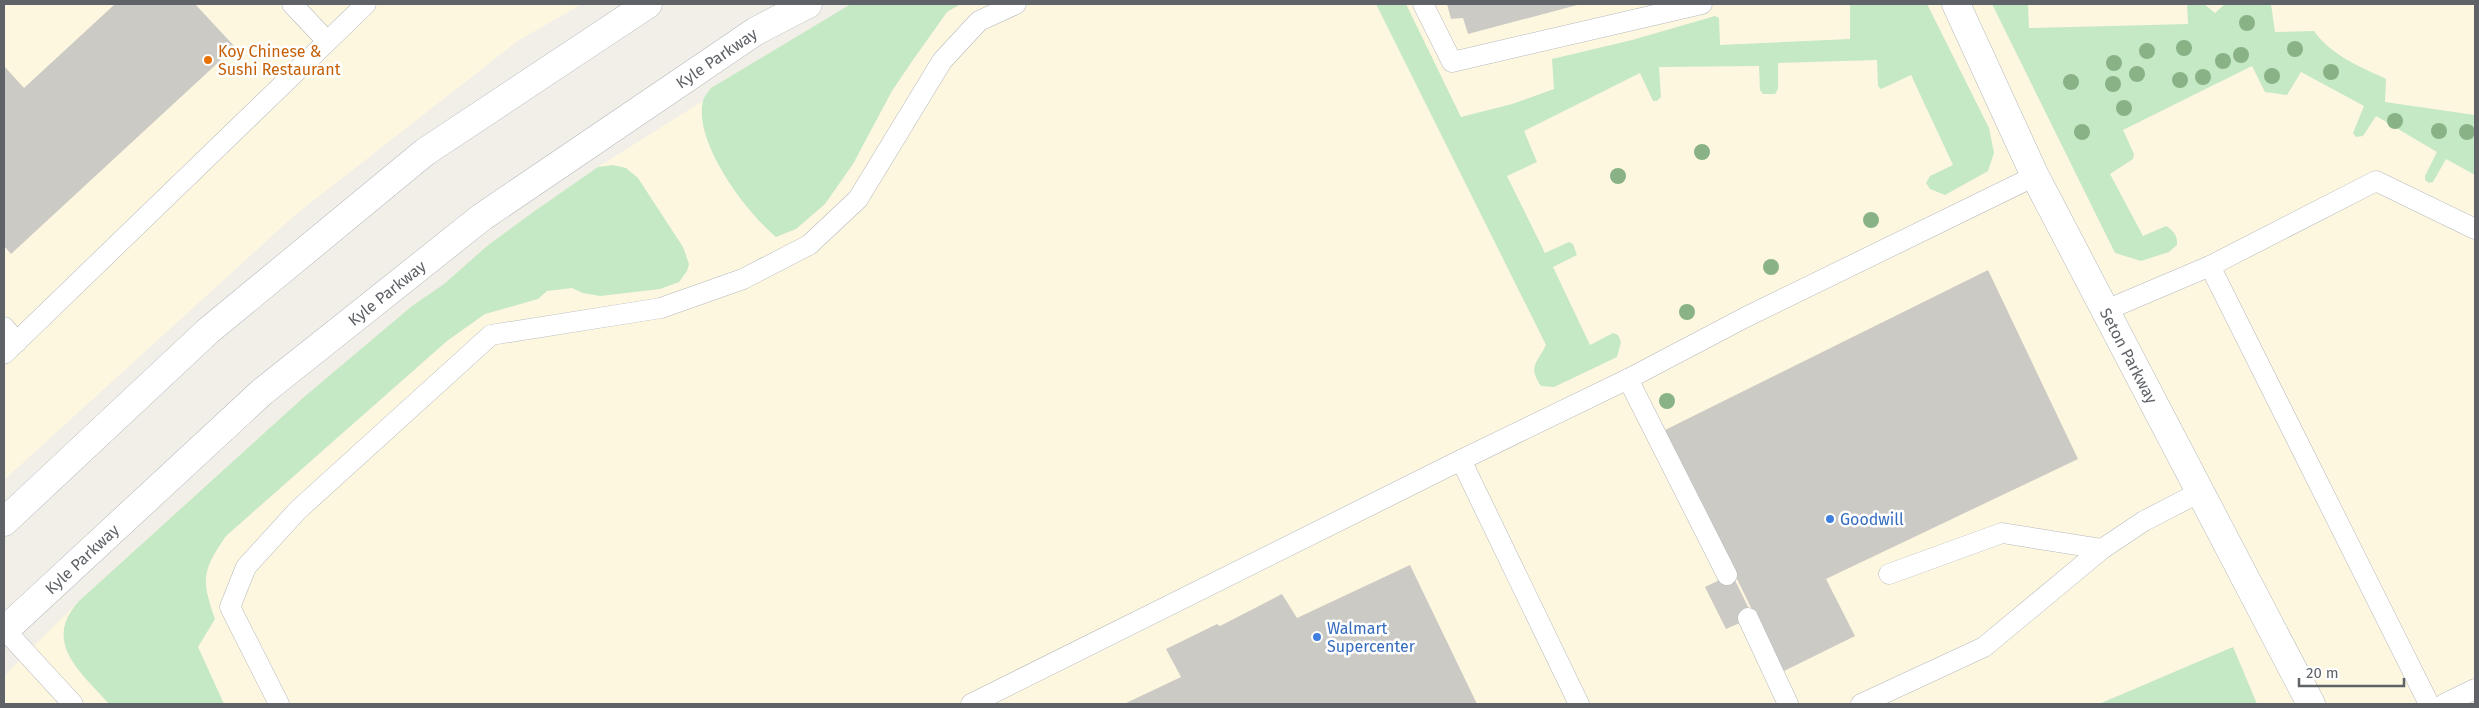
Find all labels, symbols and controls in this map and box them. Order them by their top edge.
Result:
street label: Kyle Parkway [672,24,761,92]
place label: Koy Chinese & Sushi Restaurant [218,42,341,79]
marker: Koy Chinese & Sushi Restaurant [202,54,214,66]
street label: Kyle Parkway [344,256,429,329]
street label: Seton Parkway [2096,305,2162,407]
place label: Goodwill [1840,510,1904,529]
marker: Goodwill [1824,513,1836,525]
street label: Kyle Parkway [41,520,123,598]
place label: Walmart Supercenter [1327,619,1416,656]
marker: Walmart Supercenter [1311,631,1323,643]
scale bar [2299,656,2404,688]
text: 20 m [2306,664,2339,682]

